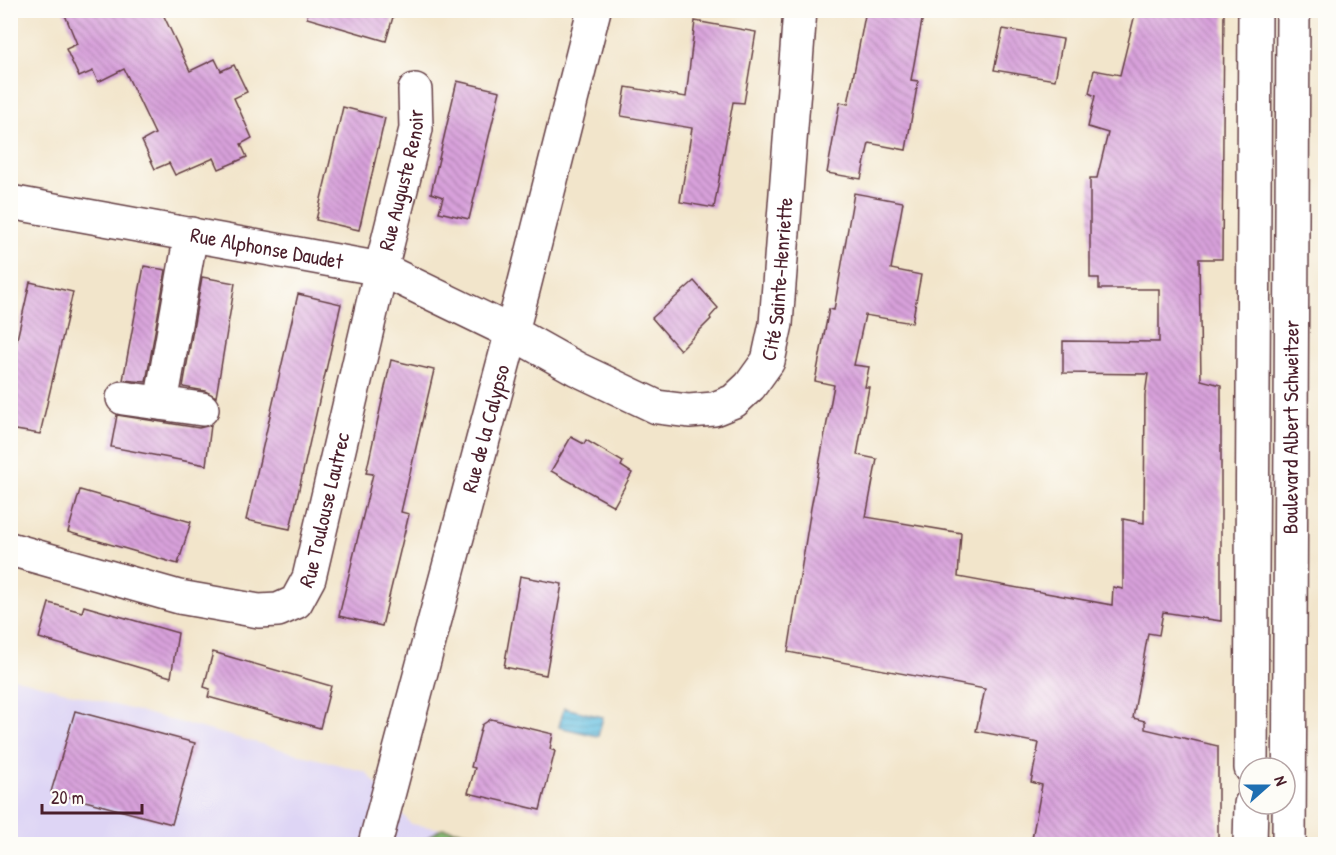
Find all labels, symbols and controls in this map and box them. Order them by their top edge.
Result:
street label: Rue Auguste Renoir [371,109,430,254]
street label: Cité Sainte-Henriette [753,196,800,364]
street label: Rue Alphonse Daudet [188,220,346,276]
street label: Boulevard Albert Schweitzer [1275,320,1306,534]
street label: Rue de la Calypso [455,361,516,495]
street label: Rue Toulouse Lautrec [292,429,357,592]
north arrow [1237,756,1297,816]
text: N [1269,773,1293,789]
scale bar [42,777,142,815]
text: 20 m [51,785,84,810]

